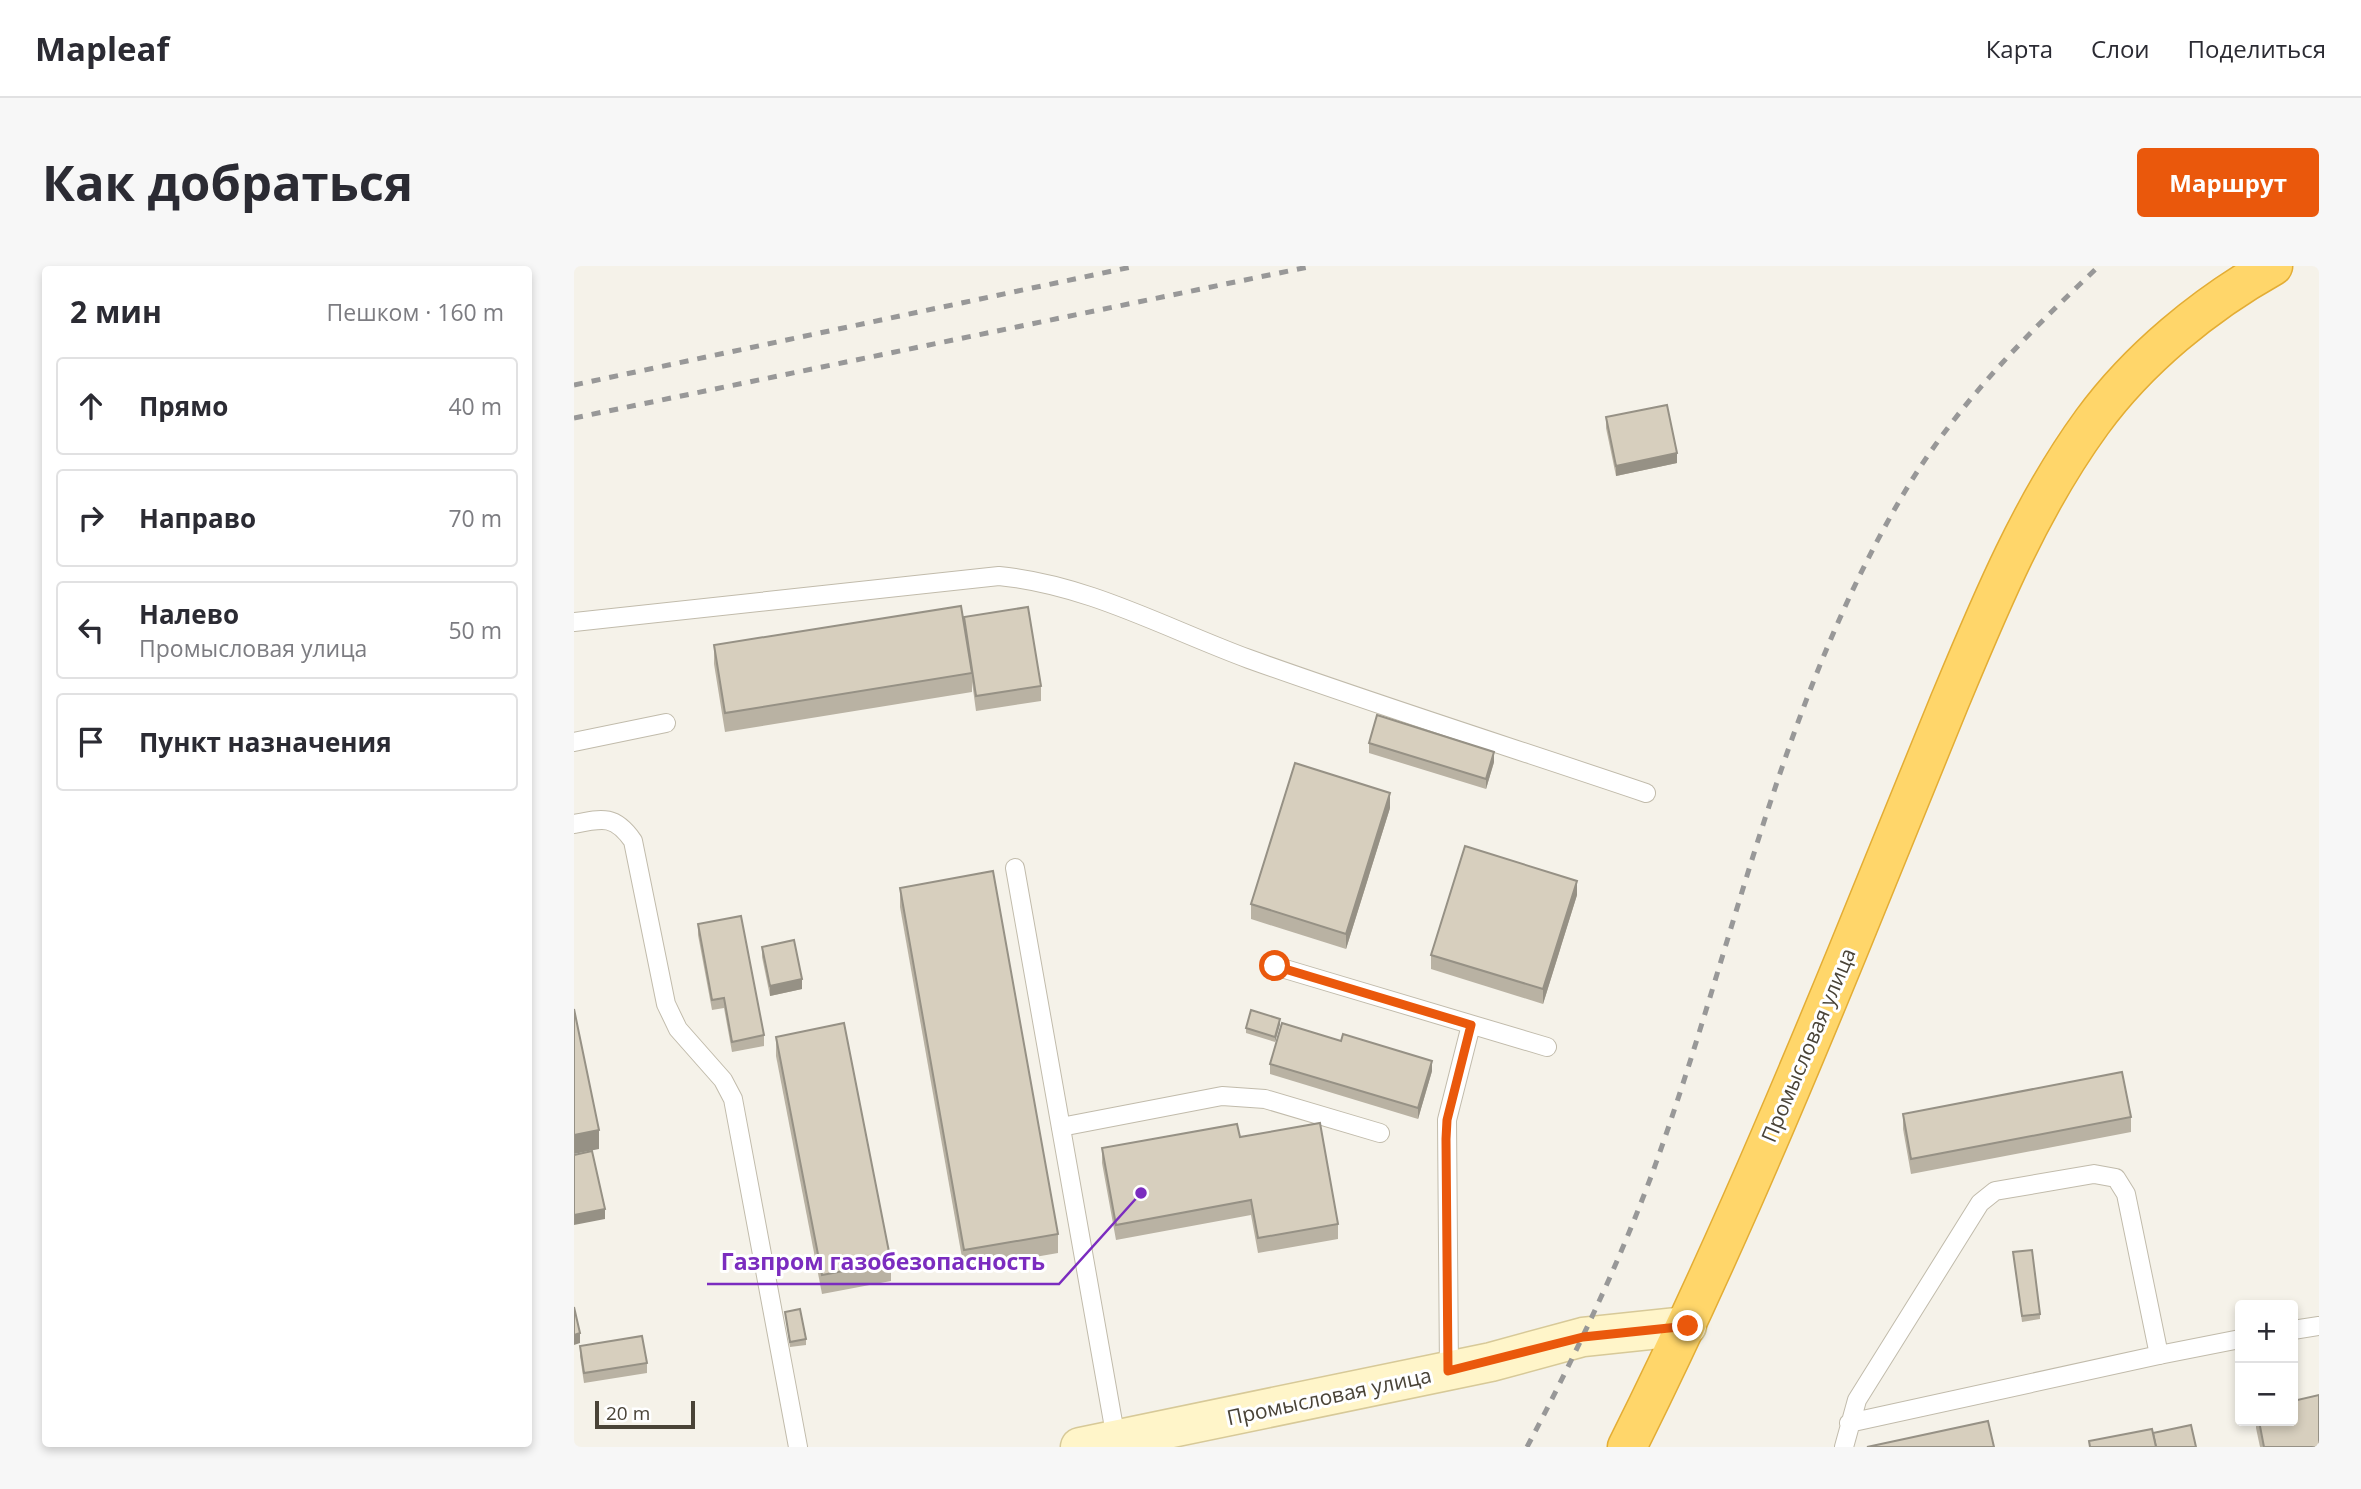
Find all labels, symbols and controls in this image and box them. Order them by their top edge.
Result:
text: Mapleaf [35,26,169,71]
text: Карта [1986,32,2053,65]
text: Слои [2091,32,2150,65]
text: Поделиться [2188,32,2326,65]
button: Маршрут [2137,148,2319,217]
text: Как добраться [42,149,413,215]
text: 2 мин [70,291,162,332]
text: Пешком · 160 m [327,296,504,328]
icon: ahead [72,387,110,425]
text: Прямо [139,388,228,424]
text: 40 m [448,390,502,422]
icon: right [72,499,110,537]
text: Направо [139,500,256,536]
text: 70 m [448,502,502,534]
text: Налево [139,596,239,632]
icon: left [72,611,110,649]
text: 50 m [448,614,502,646]
text: Промысловая улица [139,632,367,664]
icon: arrive [72,723,110,761]
text: Пункт назначения [139,724,392,760]
street label: Промысловая улица [1754,944,1862,1146]
route start [1259,950,1290,981]
callout: Газпром газобезопасность [707,1240,1059,1284]
text: Газпром газобезопасность [721,1245,1045,1277]
map controls [2235,1300,2298,1426]
button: + [2235,1300,2298,1363]
route end [1672,1310,1703,1341]
street label: Промысловая улица [1224,1361,1434,1431]
button: − [2235,1363,2298,1426]
scale bar [595,1398,695,1430]
text: 20 m [606,1400,650,1426]

